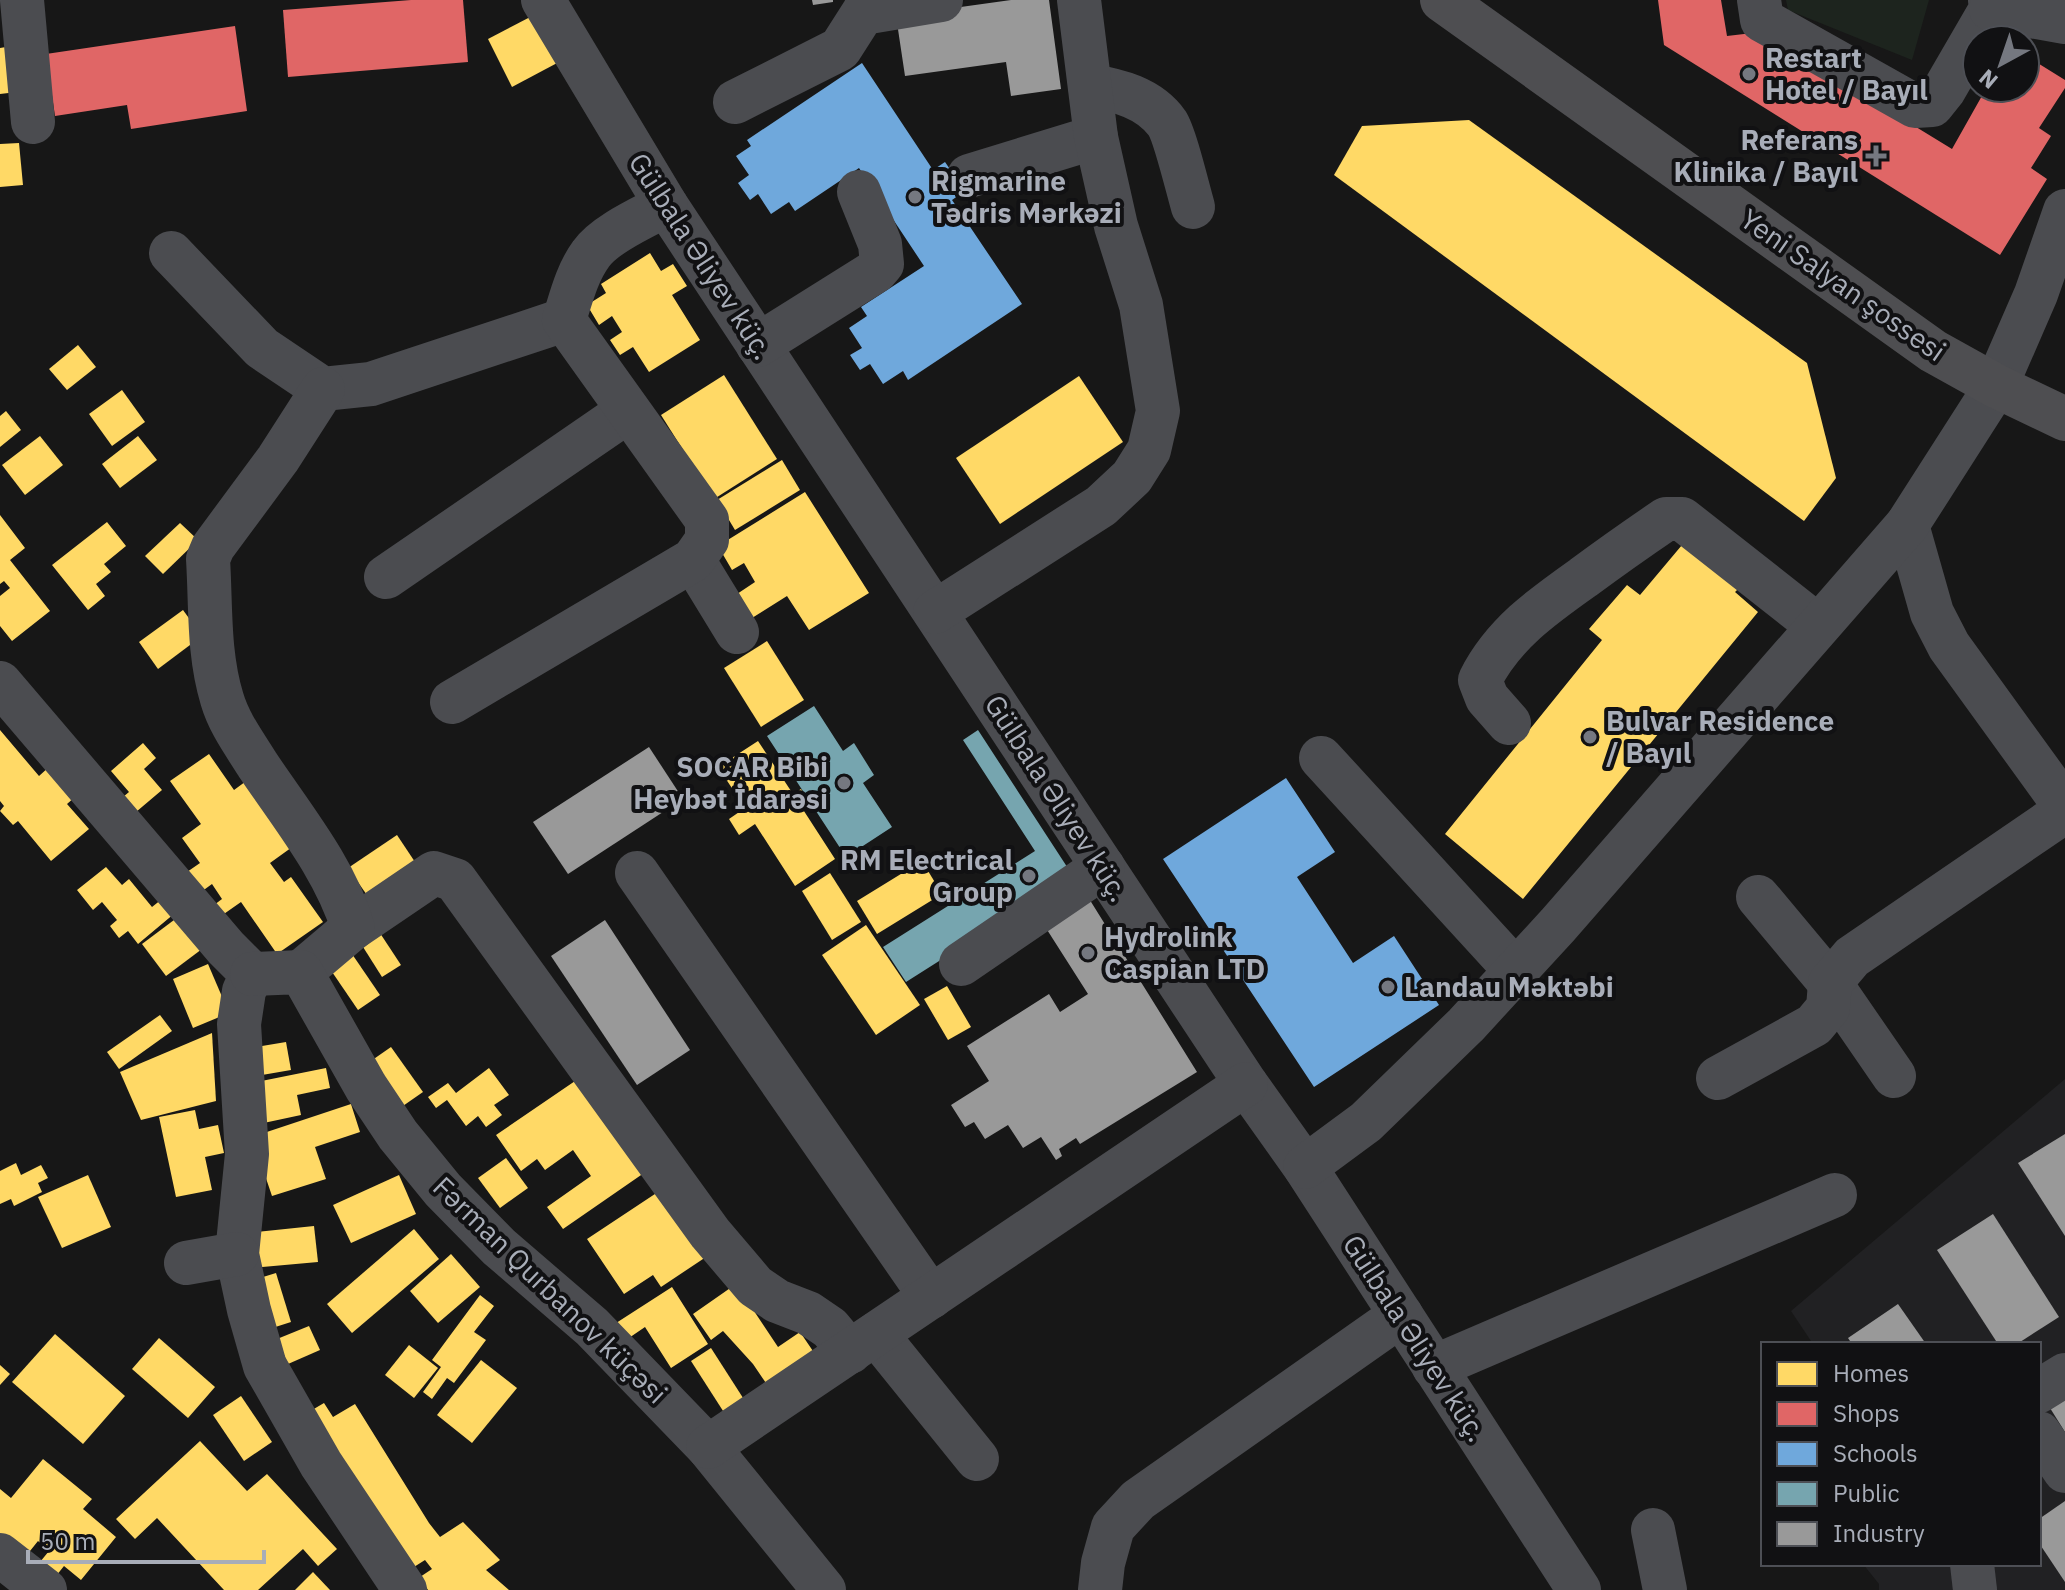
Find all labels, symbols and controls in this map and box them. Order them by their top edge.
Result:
north arrow [1961,24,2041,104]
place label: Restart Hotel / Bayıl [1765,39,1928,108]
text: N [1972,63,2003,96]
marker: Restart Hotel / Bayıl [1740,65,1758,83]
place label: Referans Klinika / Bayıl [1674,121,1858,190]
street label: Gülbala Əliyev küç. [621,145,782,366]
marker: Referans Klinika / Bayıl [1865,145,1887,167]
place label: Rigmarine Tədris Mərkəzi [931,162,1122,231]
marker: Rigmarine Tədris Mərkəzi [906,188,924,206]
street label: Yeni Salyan şossesi [1734,200,1953,369]
street label: Gülbala Əliyev küç. [977,687,1138,908]
place label: Bulvar Residence / Bayıl [1606,702,1834,771]
marker: Bulvar Residence / Bayıl [1581,728,1599,746]
place label: SOCAR Bibi Heybət İdarəsi [633,748,828,817]
marker: SOCAR Bibi Heybət İdarəsi [835,774,853,792]
place label: RM Electrical Group [840,841,1013,910]
marker: RM Electrical Group [1020,867,1038,885]
place label: Hydrolink Caspian LTD [1104,918,1265,987]
marker: Hydrolink Caspian LTD [1079,944,1097,962]
place label: Landau Məktəbi [1404,968,1614,1005]
marker: Landau Məktəbi [1379,978,1397,996]
street label: Fərman Qurbanov küçəsi [425,1168,675,1411]
street label: Gülbala Əliyev küç. [1335,1227,1496,1448]
legend [1761,1342,2041,1566]
text: Homes [1833,1357,1909,1389]
text: Shops [1833,1397,1900,1429]
text: Schools [1833,1437,1918,1469]
text: Public [1833,1477,1900,1509]
scale bar [28,1514,264,1564]
text: Industry [1833,1517,1925,1549]
text: 50 m [40,1525,95,1557]

